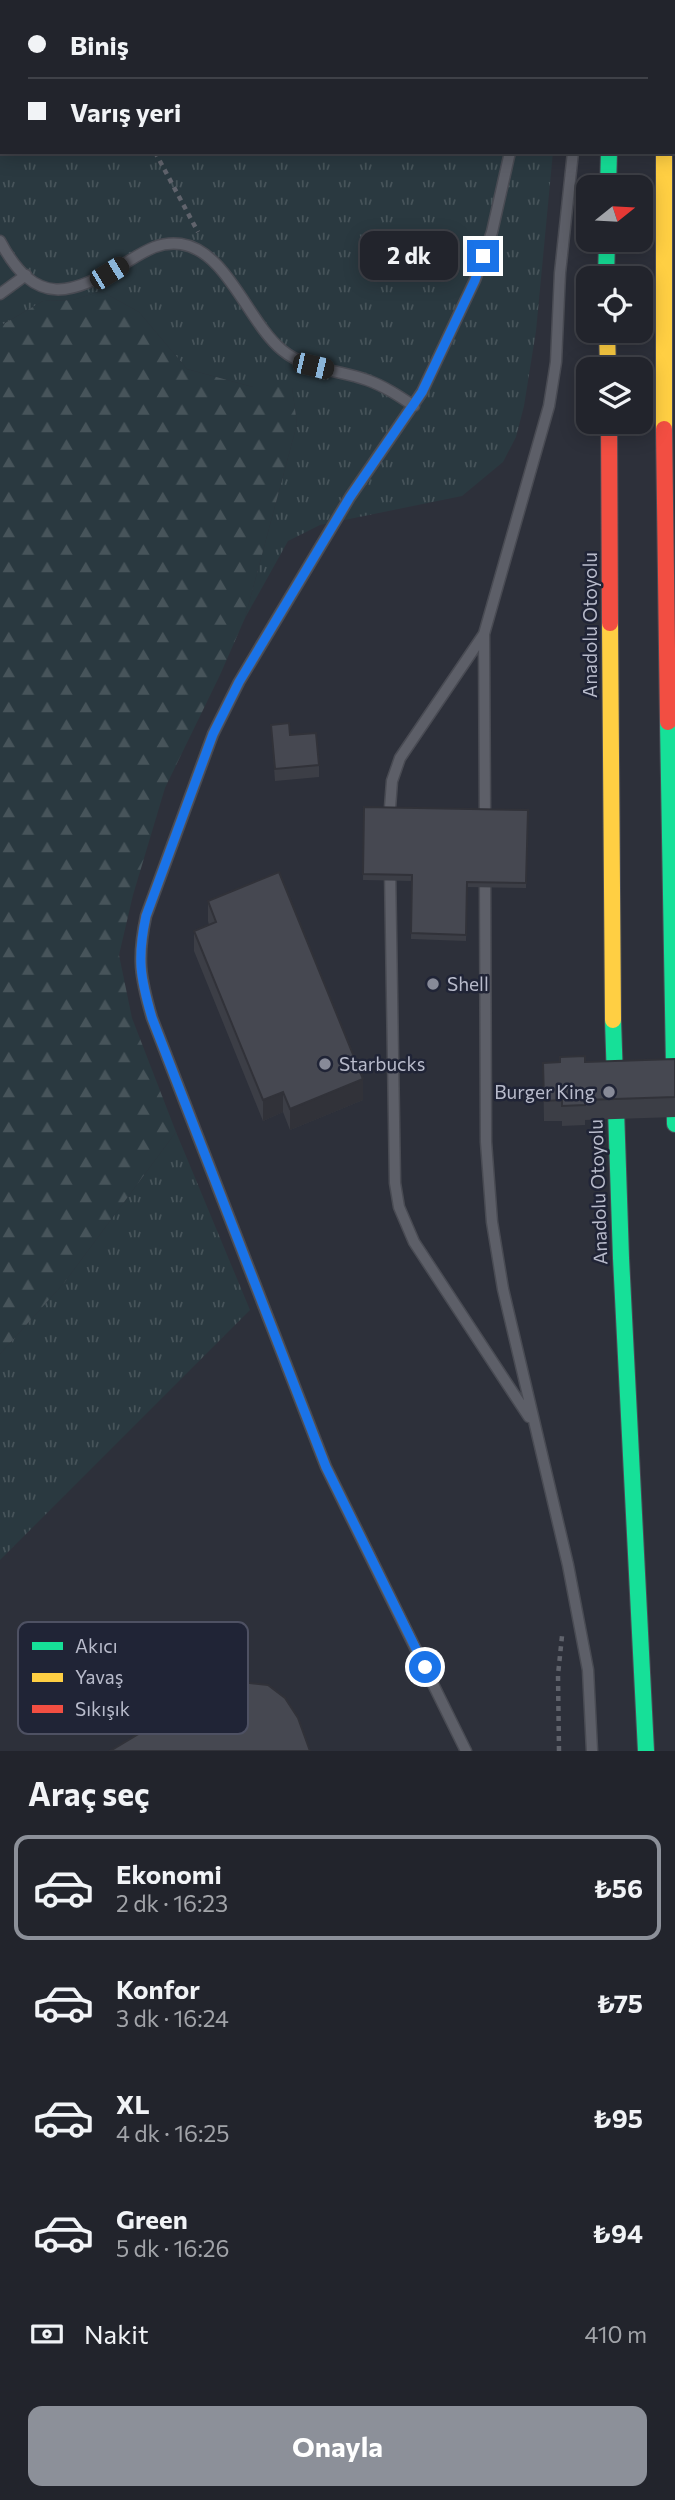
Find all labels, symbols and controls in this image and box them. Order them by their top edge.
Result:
text: Biniş [70,29,129,60]
text: Varış yeri [70,96,181,127]
north arrow [576,175,653,252]
map controls [576,175,653,434]
callout: 2 dk [360,232,458,280]
route end [467,240,499,272]
text: 2 dk [387,241,431,269]
car [86,253,133,293]
button: locate [576,266,653,343]
car [291,351,336,381]
button: layers [576,357,653,434]
street label: Anadolu Otoyolu [578,552,601,698]
place label: Shell [447,972,489,995]
marker: Shell [425,976,441,992]
place label: Starbucks [339,1052,425,1075]
marker: Starbucks [317,1056,333,1072]
place label: Burger King [494,1080,595,1103]
marker: Burger King [601,1084,617,1100]
street label: Anadolu Otoyolu [583,1119,612,1265]
legend [18,1622,248,1734]
text: Akıcı [75,1634,118,1657]
route start [409,1651,441,1683]
text: Yavaş [75,1665,123,1688]
text: Sıkışık [75,1697,130,1720]
text: Araç seç [28,1773,150,1813]
icon: car [32,1856,95,1919]
text: Ekonomi [116,1858,222,1889]
text: ₺56 [593,1872,643,1903]
text: 2 dk · 16:23 [116,1889,228,1917]
icon: car [32,1971,95,2034]
text: Konfor [116,1973,200,2004]
text: ₺75 [597,1987,643,2018]
text: 3 dk · 16:24 [116,2004,229,2032]
icon: car [32,2086,95,2149]
text: XL [116,2088,150,2119]
text: ₺95 [593,2102,643,2133]
text: 4 dk · 16:25 [116,2119,229,2147]
icon: car [32,2201,95,2264]
text: Green [116,2203,188,2234]
text: ₺94 [592,2217,643,2248]
text: 5 dk · 16:26 [116,2234,229,2262]
icon: cash [28,2315,66,2353]
text: Nakit [84,2318,149,2349]
text: 410 m [585,2320,647,2348]
button: Onayla [28,2406,647,2486]

